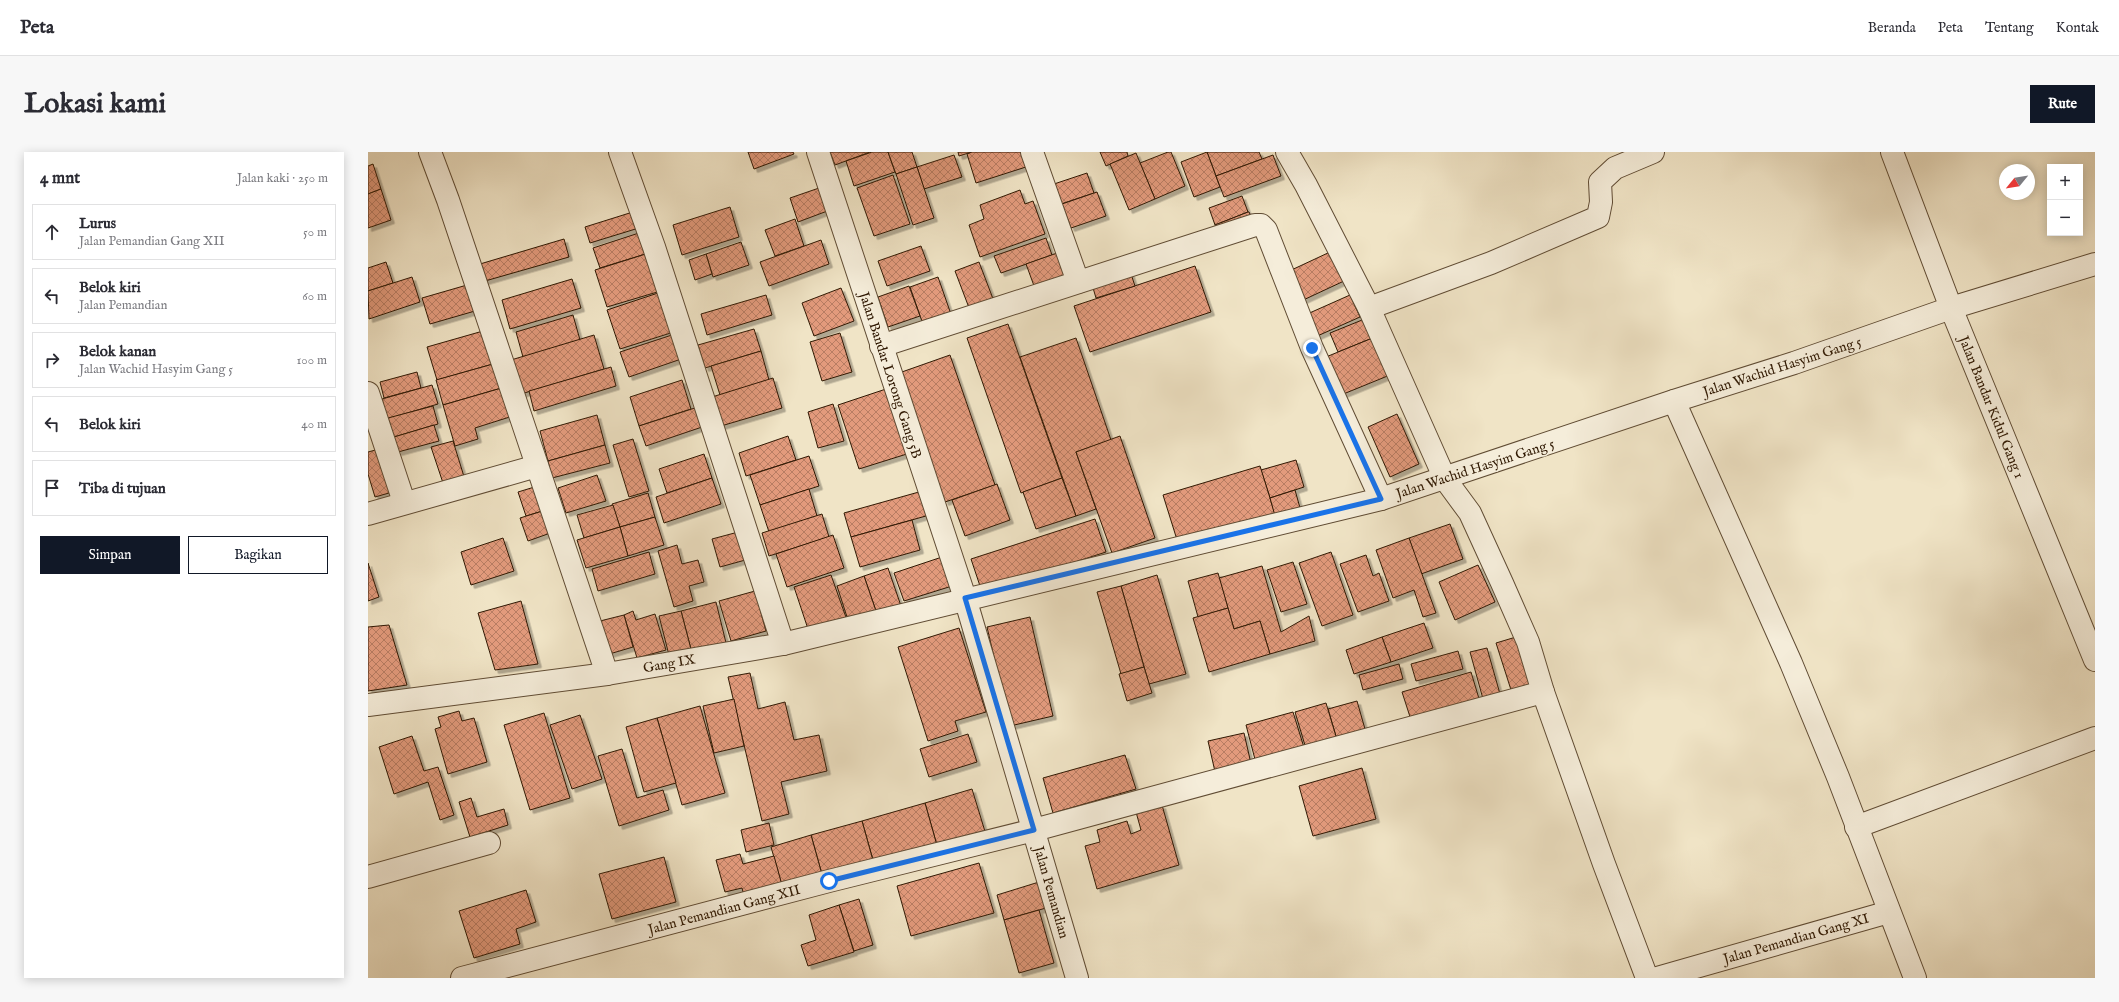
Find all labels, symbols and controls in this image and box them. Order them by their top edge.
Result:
text: Peta [20,16,54,40]
text: Beranda [1868,19,1916,37]
text: Peta [1938,19,1963,37]
text: Tentang [1985,19,2034,37]
text: Kontak [2056,19,2099,37]
button: Rute [2030,85,2095,123]
text: Lokasi kami [24,87,166,122]
north arrow [1999,164,2035,200]
map controls [2047,164,2083,236]
button: + [2047,164,2083,200]
text: 4 mnt [40,168,80,189]
text: Jalan kaki · 250 m [237,170,328,187]
button: − [2047,200,2083,236]
text: Lurus [79,214,116,233]
icon: ahead [41,221,63,243]
text: 50 m [303,224,327,241]
text: Jalan Pemandian Gang XII [79,233,225,250]
text: Belok kiri [79,278,141,297]
icon: left [41,285,63,307]
text: 60 m [302,288,327,305]
street label: Jalan Bandar Lorong Gang 5B [854,288,926,461]
text: Jalan Pemandian [79,297,167,314]
street label: Jalan Bandar Kidul Gang 1 [1953,332,2028,481]
street label: Jalan Wachid Hasyim Gang 5 [1699,333,1864,402]
route end [1303,339,1321,357]
text: Belok kanan [79,342,156,361]
icon: right [41,349,63,371]
text: 100 m [297,352,327,369]
text: Jalan Wachid Hasyim Gang 5 [79,361,233,378]
icon: left [41,413,63,435]
text: Belok kiri [79,415,141,434]
text: 40 m [301,416,327,433]
street label: Jalan Wachid Hasyim Gang 5 [1392,435,1557,504]
icon: arrive [41,477,63,499]
text: Tiba di tujuan [79,479,166,498]
button: Simpan [40,536,180,574]
button: Bagikan [188,536,328,574]
street label: Gang IX [642,650,697,677]
street label: Jalan Pemandian [1029,842,1073,941]
route start [820,872,838,890]
street label: Jalan Pemandian Gang XII [644,881,802,939]
street label: Jalan Pemandian Gang XI [1719,910,1871,969]

